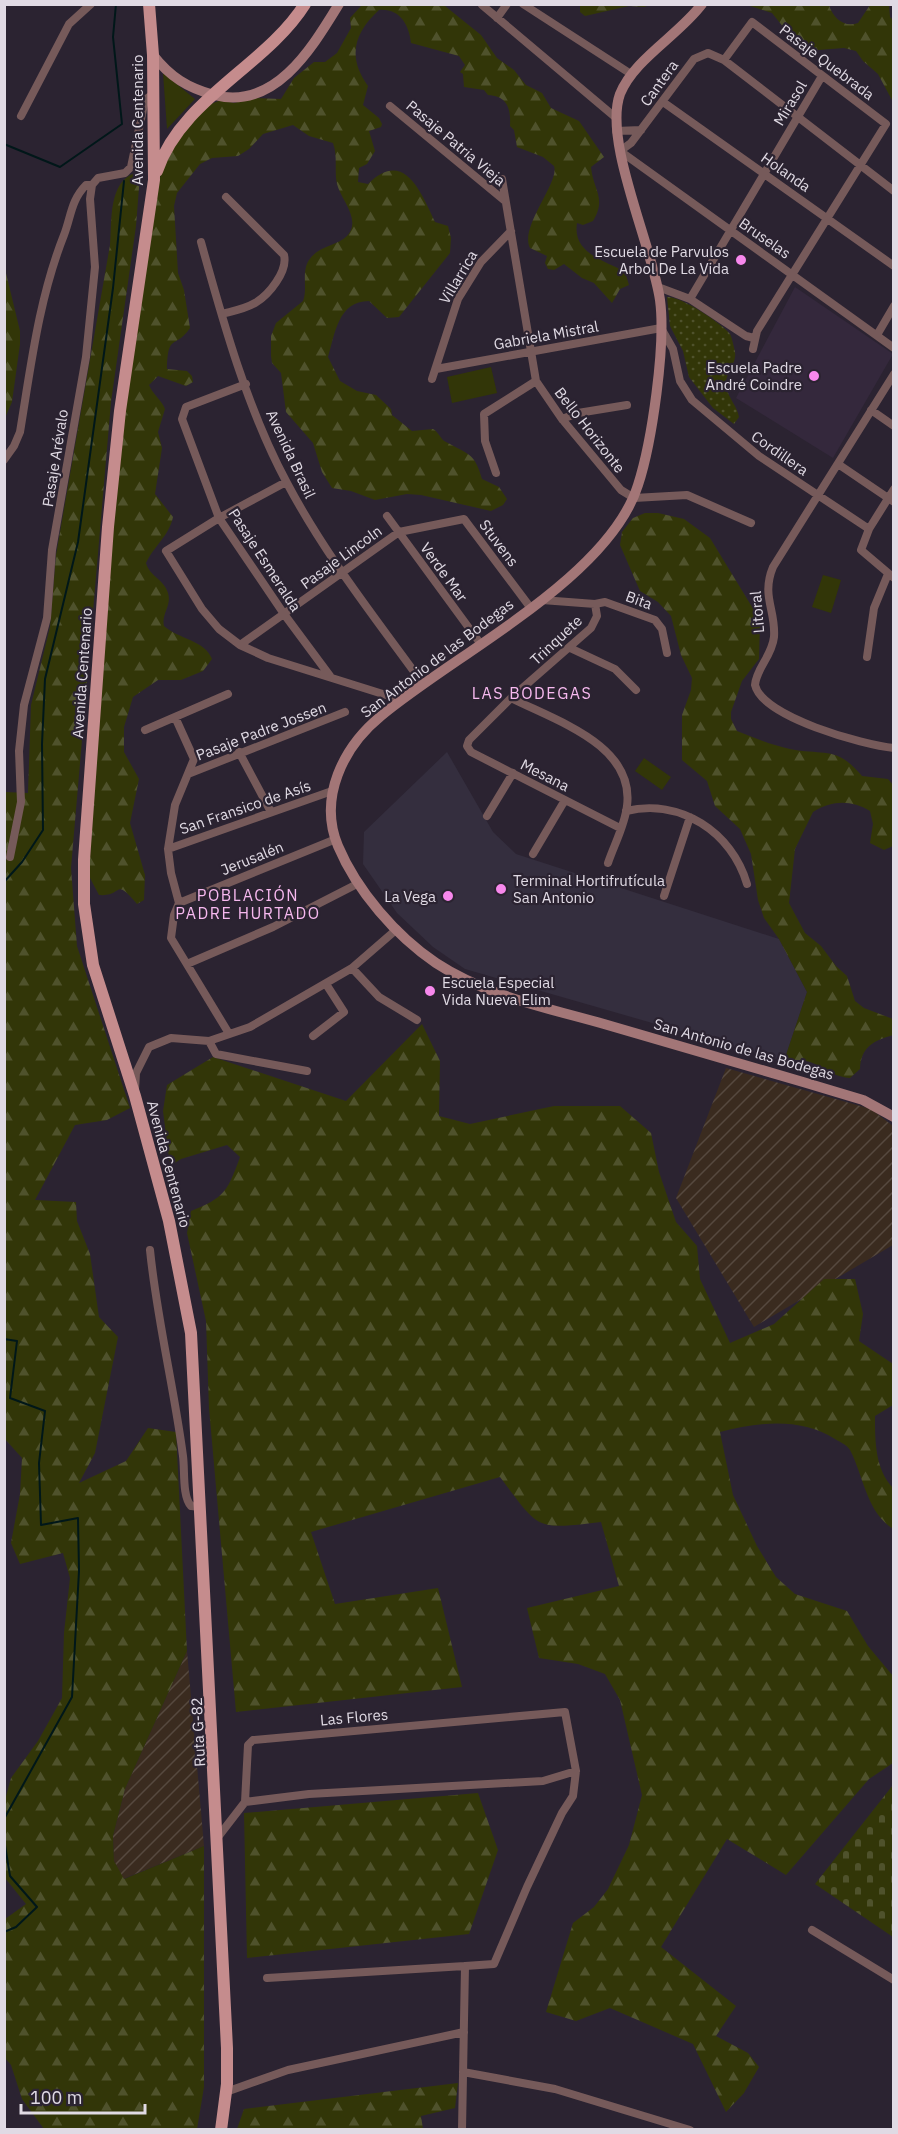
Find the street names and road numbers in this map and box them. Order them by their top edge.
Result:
street label: Pasaje Quebrada [776,20,878,104]
street label: Avenida Centenario [128,54,147,186]
street label: Cantera [636,56,682,110]
street label: Mirasol [769,77,811,129]
street label: Pasaje Patria Vieja [403,96,509,190]
street label: Holanda [757,148,815,196]
street label: Bruselas [735,213,795,263]
street label: Villarrica [435,247,481,307]
street label: Gabriela Mistral [492,316,600,354]
street label: Bello Horizonte [551,383,629,477]
street label: Avenida Brasil [262,407,320,501]
street label: Pasaje Arévalo [38,408,72,508]
street label: Cordillera [748,426,812,480]
street label: Pasaje Esmeralda [225,505,305,615]
street label: Stuvens [475,516,523,570]
street label: Pasaje Lincoln [297,521,385,593]
street label: Verde Mar [416,539,472,606]
street label: Bita [623,586,655,614]
street label: Litoral [746,590,768,634]
street label: San Antonio de las Bodegas [357,594,517,722]
street label: Avenida Centenario [68,607,96,739]
street label: Trinquete [526,611,586,669]
street label: Pasaje Padre Jossen [193,697,329,765]
street label: Mesana [517,755,573,795]
street label: San Fransico de Asís [177,776,313,838]
street label: Jerusalén [218,837,286,879]
street label: San Antonio de las Bodegas [652,1014,836,1084]
street label: Avenida Centenario [143,1098,195,1230]
street label: Ruta G-82 [187,1697,209,1767]
street label: Las Flores [319,1705,389,1729]

